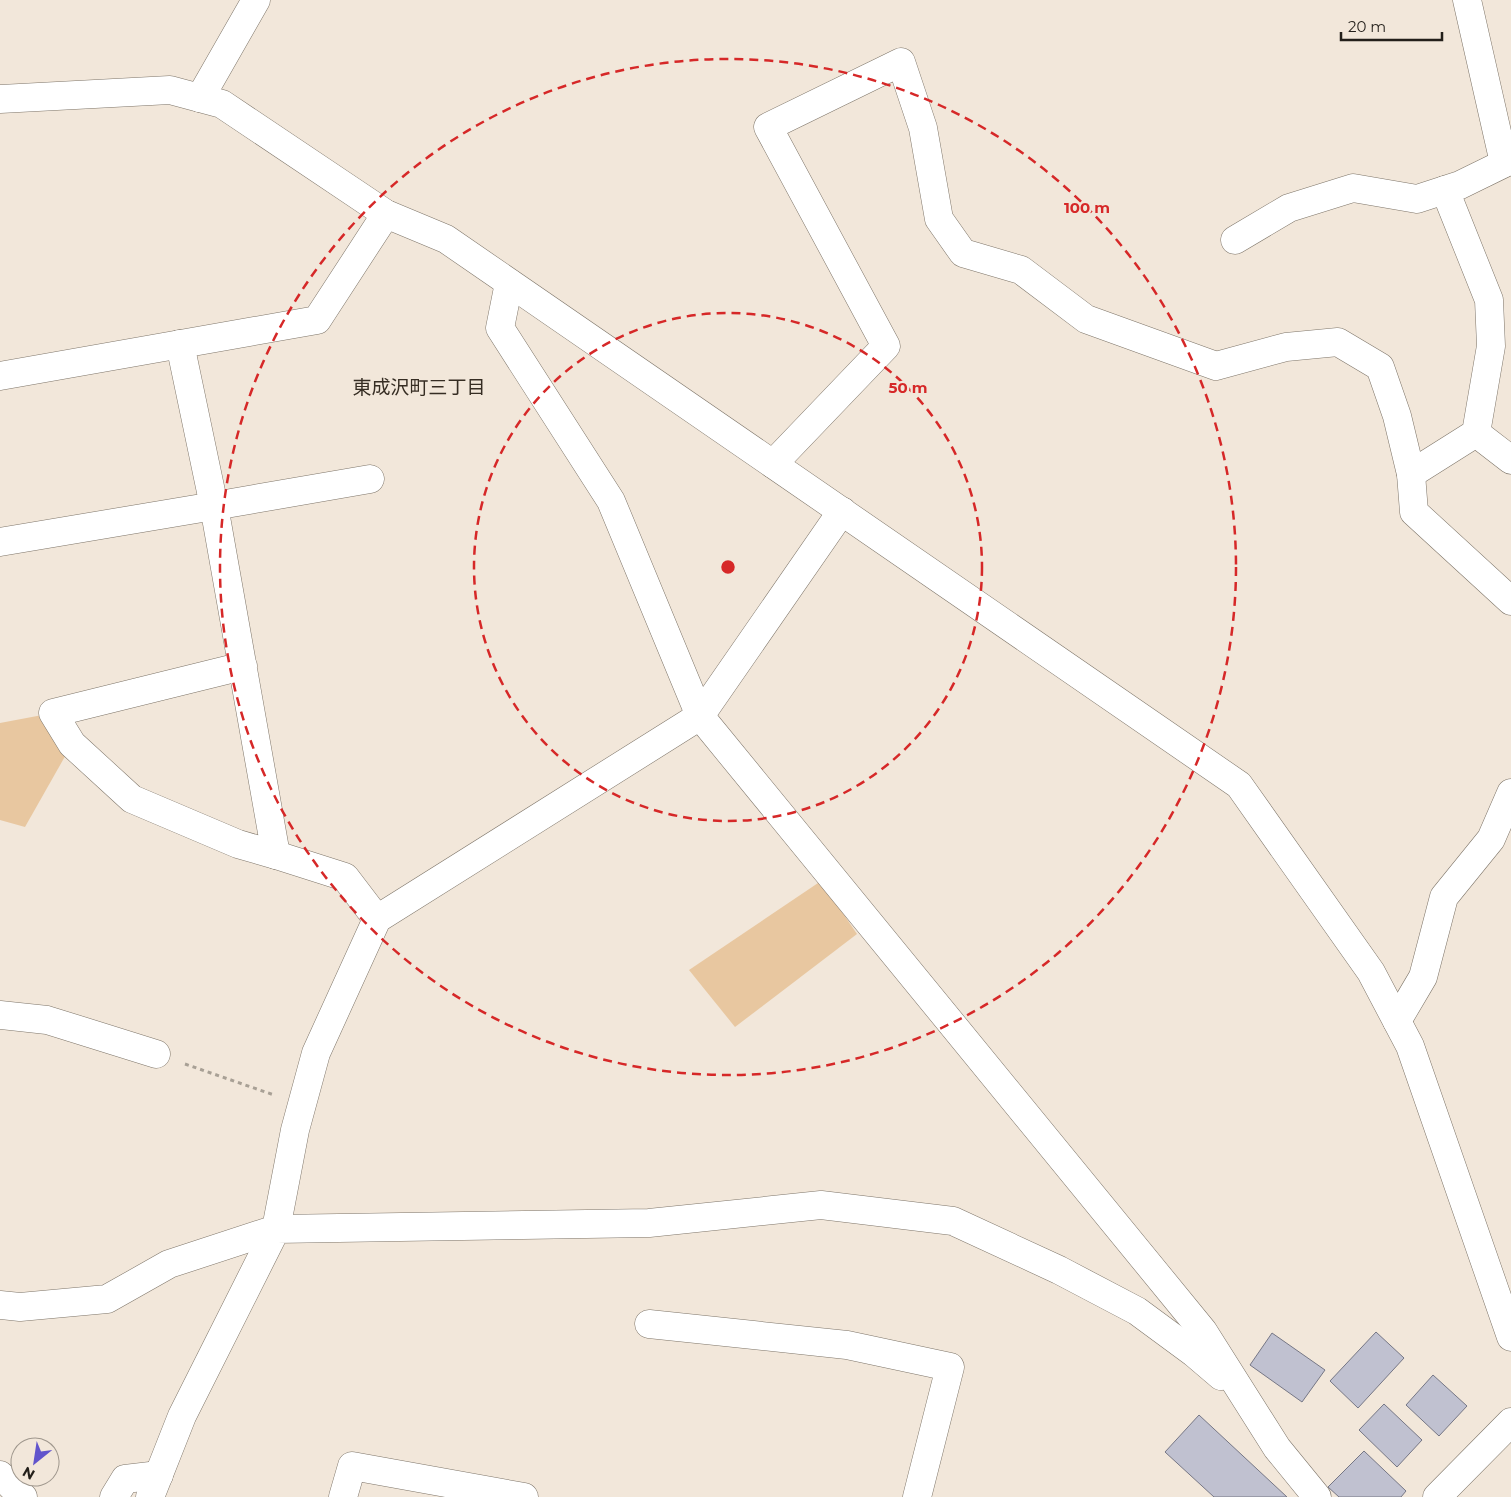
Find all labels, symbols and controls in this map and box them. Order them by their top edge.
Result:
scale bar [1341,10,1442,42]
text: 20 m [1348,17,1386,36]
text: 100 m [1064,198,1110,217]
district label: 東成沢町三丁目 [352,376,486,399]
text: 50 m [888,378,928,397]
centre of rings [719,558,737,576]
north arrow [10,1437,60,1487]
text: N [19,1463,38,1484]

